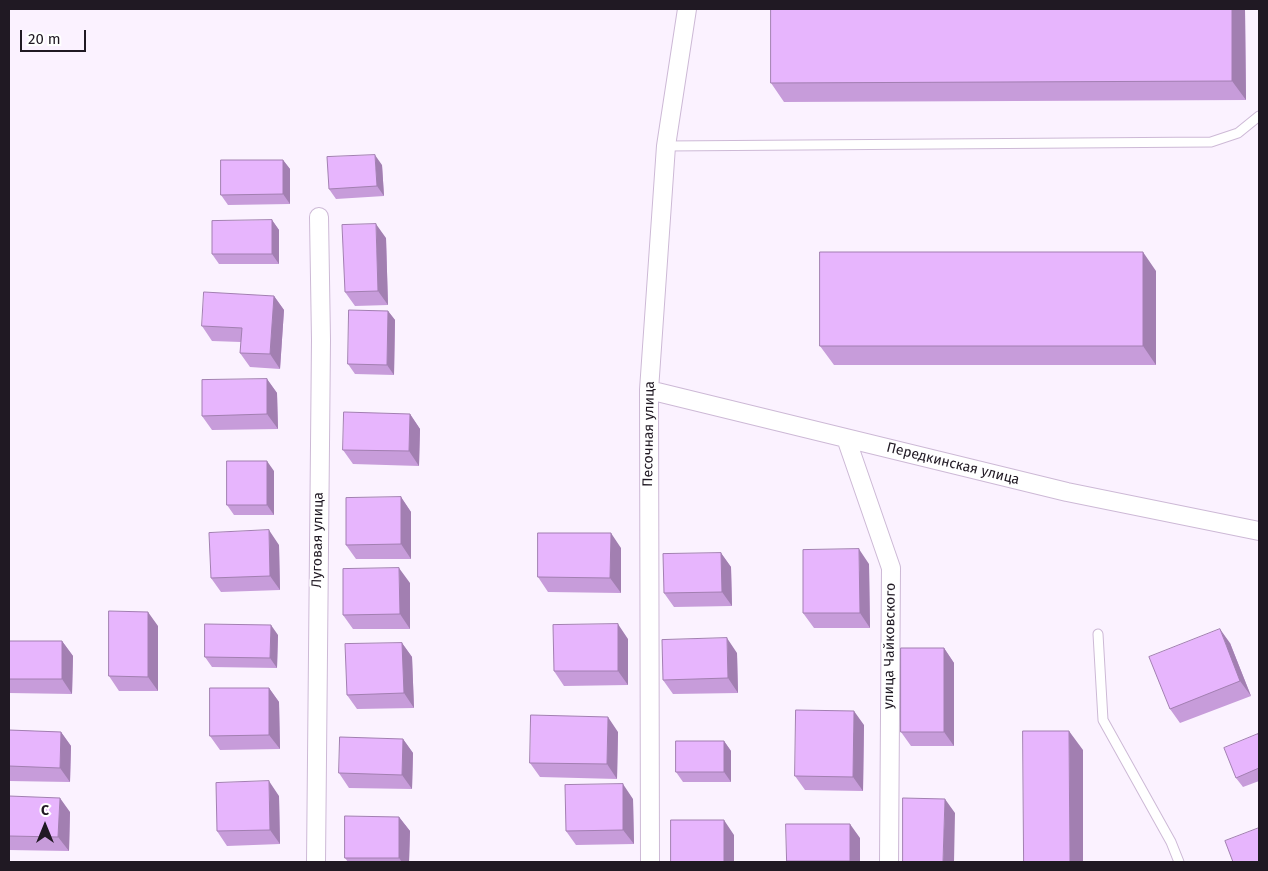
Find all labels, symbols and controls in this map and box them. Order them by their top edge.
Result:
scale bar [22,20,89,52]
text: 20 m [28,30,61,48]
street label: Песочная улица [640,381,658,487]
street label: Передкинская улица [885,439,1021,489]
street label: Луговая улица [309,492,327,588]
street label: улица Чайковского [880,583,900,709]
north arrow [20,801,70,851]
text: С [41,802,49,819]

